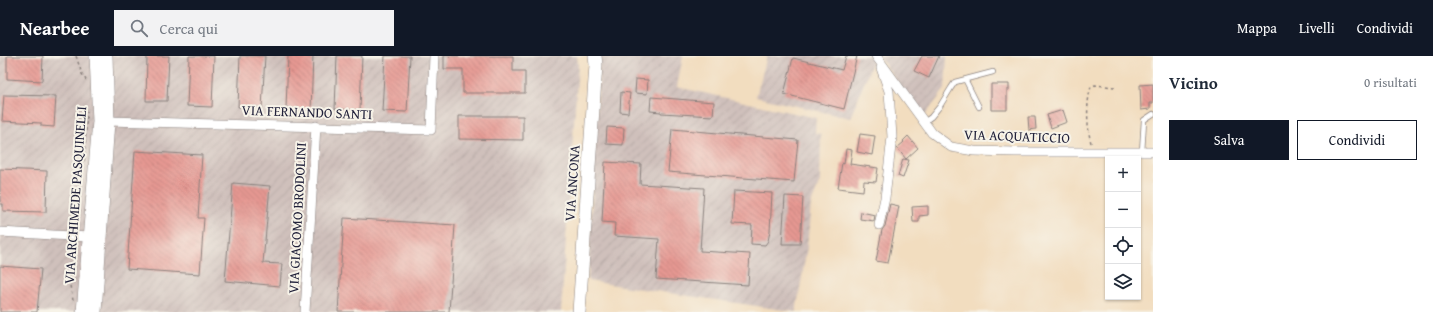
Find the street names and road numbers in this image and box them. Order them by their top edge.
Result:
street label: VIA FERNANDO SANTI [241,100,373,124]
street label: VIA ARCHIMEDE PASQUINELLI [59,105,91,285]
street label: VIA ACQUATICCIO [964,124,1070,148]
street label: VIA GIACOMO BRODOLINI [283,142,311,294]
street label: VIA ANCONA [559,144,585,222]

